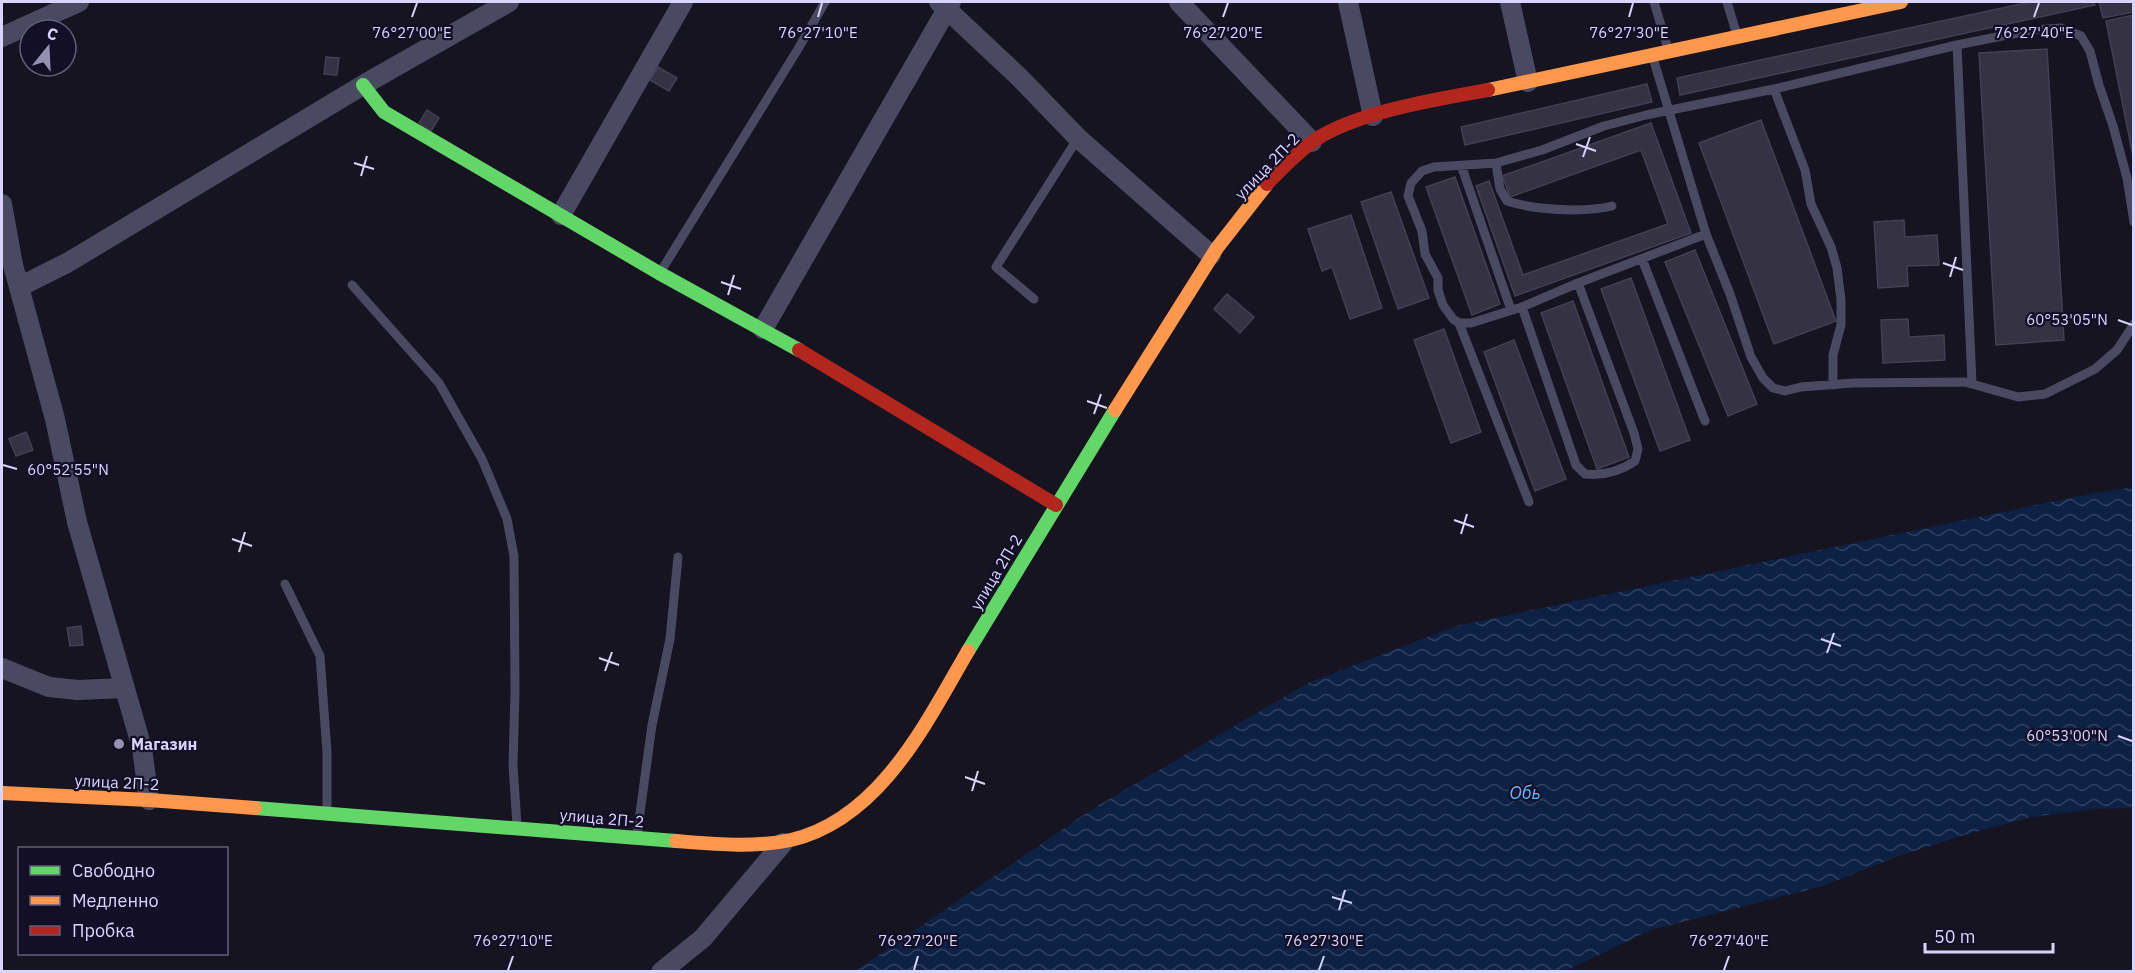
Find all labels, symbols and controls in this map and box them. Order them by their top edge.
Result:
north arrow [18,18,78,78]
text: С [45,23,61,45]
text: 76°27'00"E [372,23,452,42]
text: 76°27'10"E [778,23,858,42]
text: 76°27'20"E [1183,23,1263,42]
text: 76°27'30"E [1589,23,1669,42]
text: 76°27'40"E [1994,23,2074,42]
street label: улица 2П-2 [1230,129,1304,203]
text: 60°53'05"N [2026,310,2108,329]
text: 60°52'55"N [27,460,109,479]
street label: улица 2П-2 [966,531,1026,613]
text: 60°53'00"N [2026,726,2108,745]
place label: Магазин [131,734,197,754]
marker: Магазин [112,737,126,751]
street label: улица 2П-2 [74,770,160,794]
water label: Обь [1509,781,1541,804]
street label: улица 2П-2 [559,804,645,832]
legend [18,847,228,955]
text: Свободно [72,859,155,882]
text: Медленно [72,889,159,912]
scale bar [1925,916,2052,954]
text: Пробка [72,919,135,942]
text: 50 m [1934,925,1976,948]
text: 76°27'10"E [473,931,553,950]
text: 76°27'20"E [878,931,958,950]
text: 76°27'30"E [1284,931,1364,950]
text: 76°27'40"E [1689,931,1769,950]

